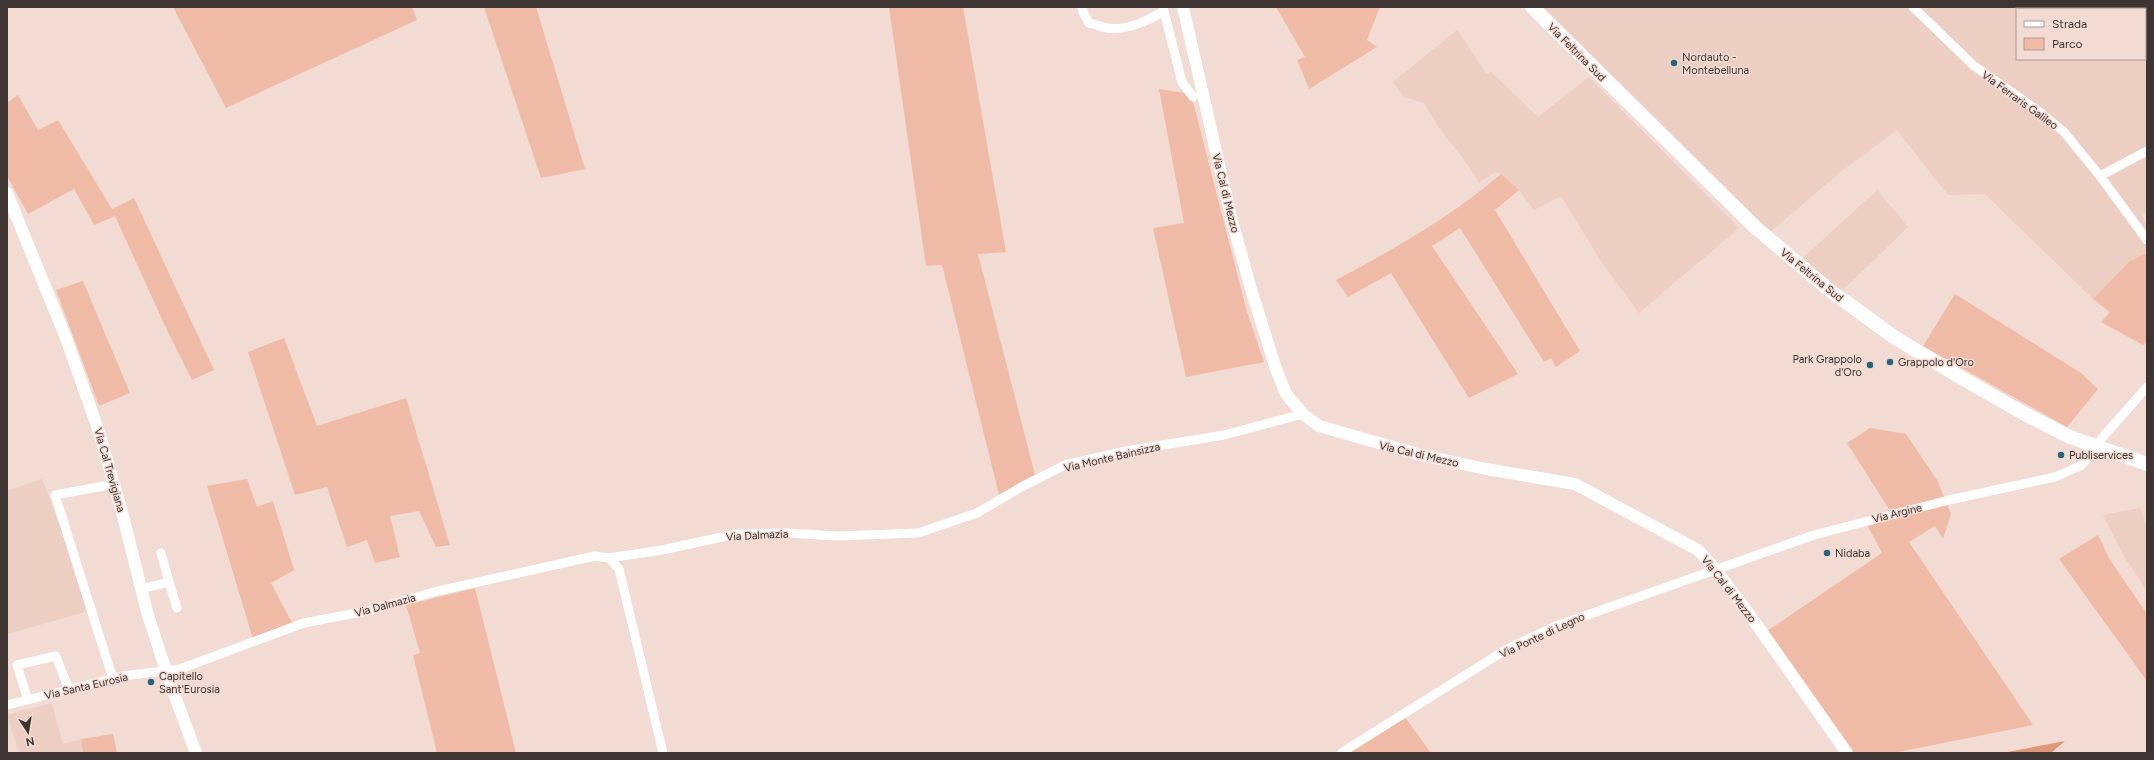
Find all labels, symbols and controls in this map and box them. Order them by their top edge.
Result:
legend [2016,8,2146,60]
text: Strada [2052,17,2087,31]
street label: Via Feltrina Sud [1545,21,1608,84]
text: Parco [2052,37,2082,51]
place label: Nordauto - Montebelluna [1682,51,1749,77]
marker: Nordauto - Montebelluna [1669,58,1679,68]
street label: Via Ferraris Galileo [1979,68,2060,133]
street label: Via Cal di Mezzo [1209,152,1242,234]
street label: Via Feltrina Sud [1778,246,1846,305]
place label: Park Grappolo d'Oro [1792,353,1862,379]
place label: Grappolo d'Oro [1898,356,1974,369]
marker: Grappolo d'Oro [1885,357,1895,367]
marker: Park Grappolo d'Oro [1865,360,1875,370]
street label: Via Cal Trevigiana [91,427,128,514]
street label: Via Cal di Mezzo [1378,439,1460,470]
street label: Via Monte Bainsizza [1063,440,1161,475]
place label: Publiservices [2069,449,2133,462]
marker: Publiservices [2056,450,2066,460]
street label: Via Argine [1871,501,1923,526]
street label: Via Dalmazia [725,527,789,544]
place label: Nidaba [1835,547,1870,560]
marker: Nidaba [1822,548,1832,558]
street label: Via Cal di Mezzo [1698,553,1759,625]
street label: Via Dalmazia [353,591,417,620]
street label: Via Ponte di Legno [1498,610,1587,661]
place label: Capitello Sant'Eurosia [159,670,220,696]
street label: Via Santa Eurosia [43,671,129,702]
marker: Capitello Sant'Eurosia [146,677,156,687]
north arrow [8,712,48,752]
text: N [24,734,35,749]

